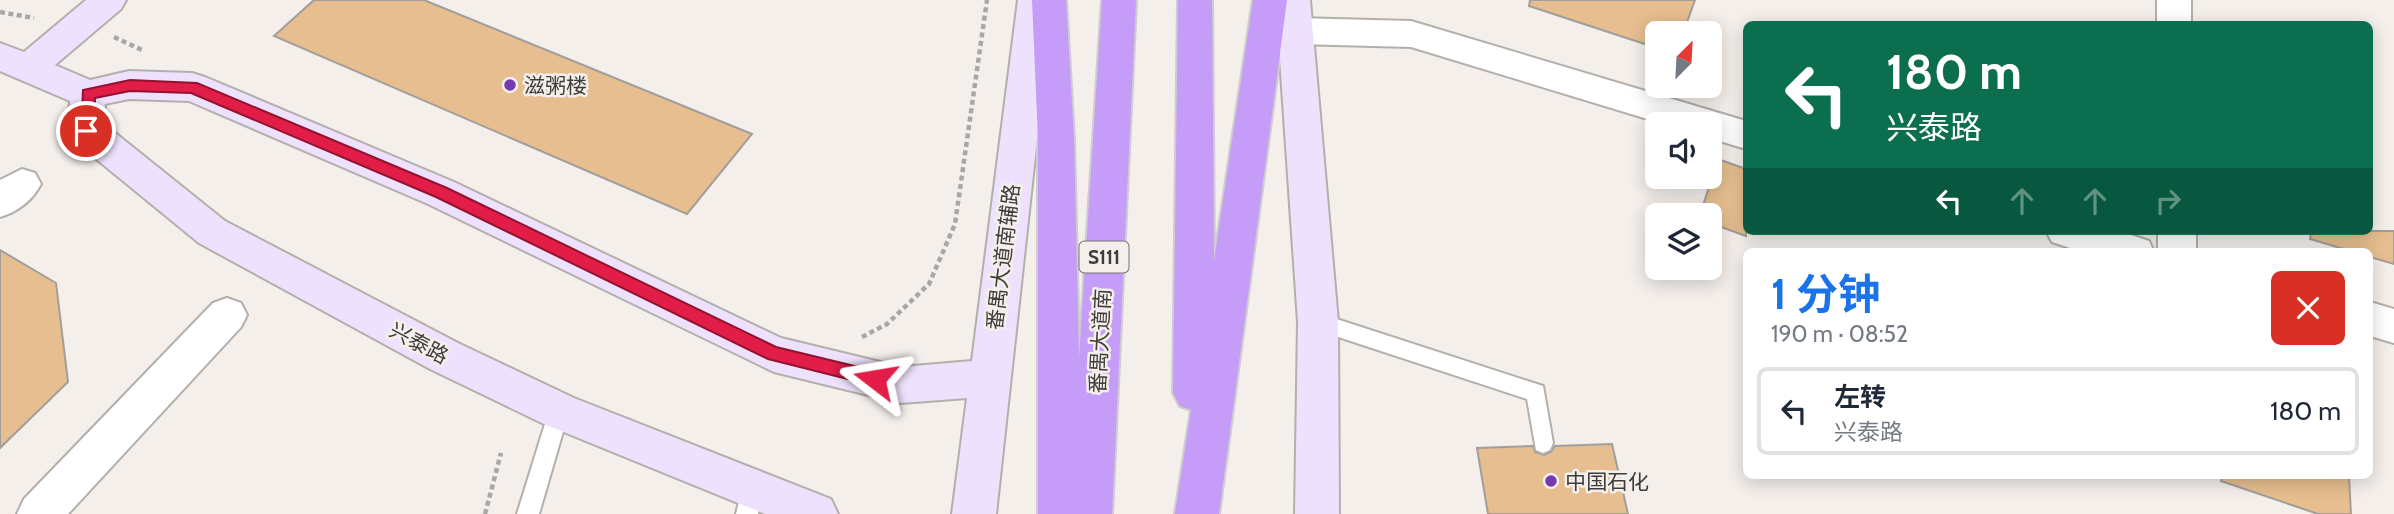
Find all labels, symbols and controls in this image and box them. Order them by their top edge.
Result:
north arrow [1645,21,1722,98]
map controls [1645,21,1722,280]
text: 180 m [1886,42,2022,101]
icon: left [1771,49,1862,140]
place label: 滋粥楼 [524,73,587,98]
marker: 滋粥楼 [502,77,518,93]
pin [56,101,116,161]
text: 兴泰路 [1886,108,1982,147]
icon: arrive [67,112,105,150]
button: sound [1645,112,1722,189]
icon: left [1930,182,1968,220]
icon: ahead [2003,182,2041,220]
icon: ahead [2076,182,2114,220]
icon: right [2149,182,2187,220]
street label: 番禺大道南辅路 [982,183,1024,331]
button: layers [1645,203,1722,280]
road number: S111 [1080,242,1128,272]
text: 1 分钟 [1771,268,1880,320]
button: close [2271,271,2345,345]
street label: 番禺大道南 [1085,288,1115,394]
street label: 兴泰路 [385,317,453,369]
text: 190 m · 08:52 [1771,320,1908,348]
position arrow [838,342,912,416]
text: 左转 [1834,381,1886,413]
icon: left [1775,392,1813,430]
text: 180 m [2270,395,2341,427]
text: 兴泰路 [1834,418,1903,446]
place label: 中国石化 [1565,469,1649,494]
marker: 中国石化 [1543,473,1559,489]

